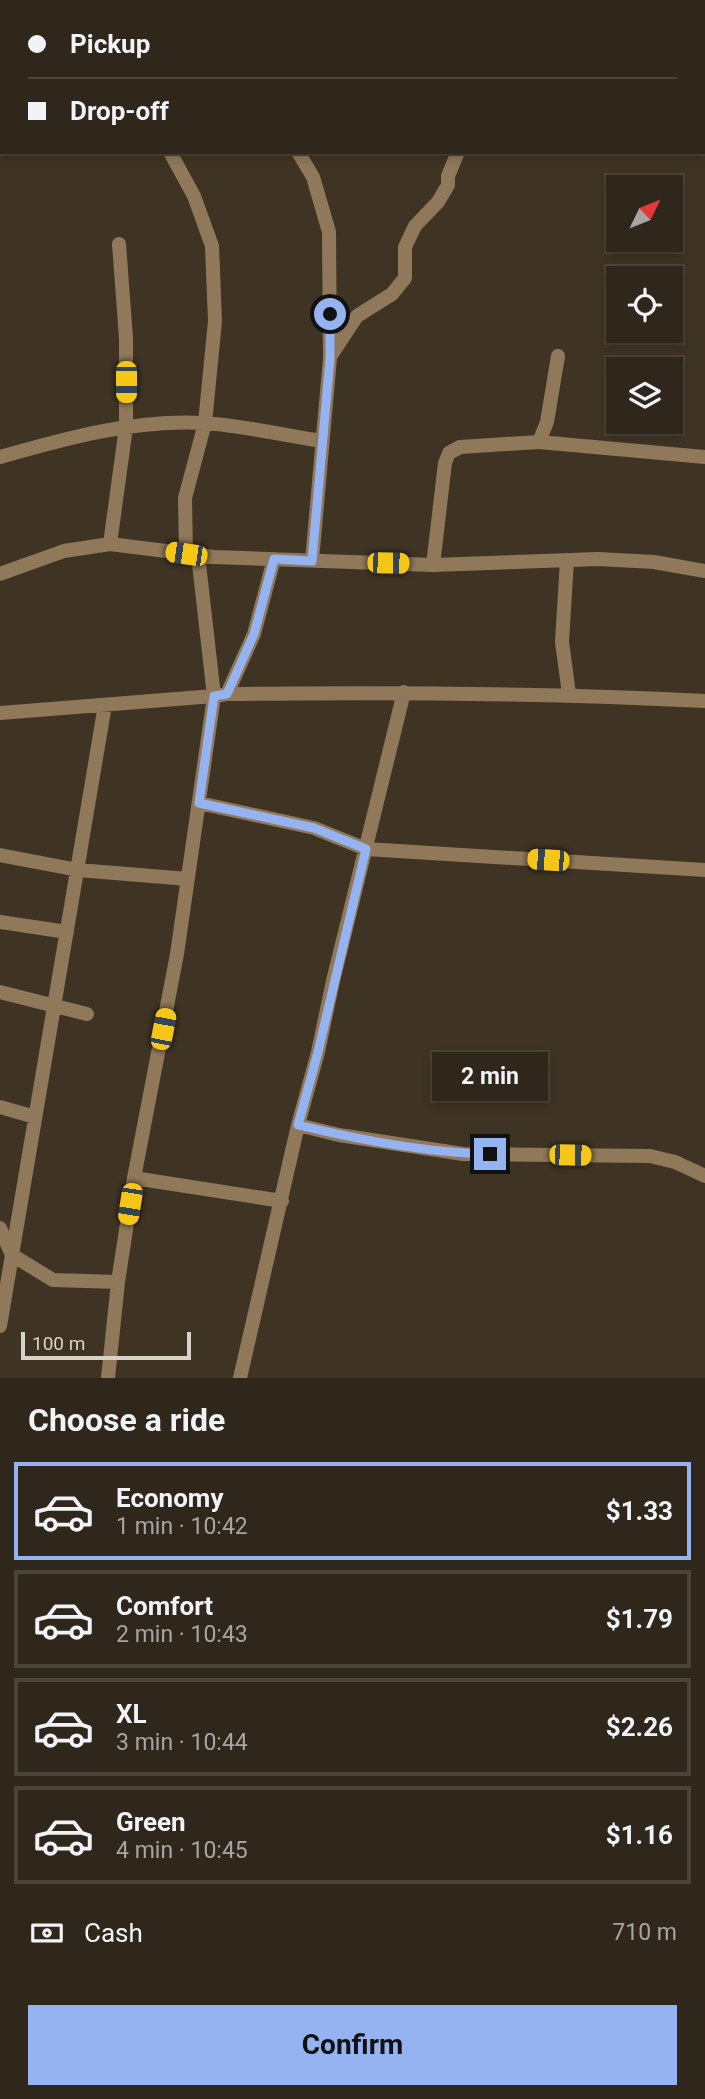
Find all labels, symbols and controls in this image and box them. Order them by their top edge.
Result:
text: Pickup [70,29,150,59]
text: Drop-off [70,96,169,126]
north arrow [606,175,682,252]
map controls [606,175,683,434]
button: locate [606,266,683,343]
route start [314,298,346,330]
button: layers [606,357,683,434]
car [116,361,137,403]
car [164,541,209,567]
car [367,552,410,574]
car [527,848,570,872]
car [149,1006,178,1052]
callout: 2 min [432,1052,548,1102]
text: 2 min [461,1063,519,1090]
route end [474,1138,506,1170]
car [549,1144,592,1166]
car [117,1182,144,1226]
scale bar [21,1329,191,1361]
text: 100 m [32,1332,85,1355]
text: Choose a ride [28,1401,225,1439]
icon: car [32,1480,95,1543]
text: Economy [116,1483,223,1513]
text: $1.33 [606,1496,673,1526]
text: 1 min · 10:42 [116,1513,248,1540]
icon: car [32,1588,95,1651]
text: Comfort [116,1591,213,1621]
text: $1.79 [606,1604,673,1634]
text: 2 min · 10:43 [116,1621,248,1648]
icon: car [32,1696,95,1759]
text: XL [116,1699,147,1729]
text: $2.26 [606,1712,673,1742]
text: 3 min · 10:44 [116,1729,248,1756]
icon: car [32,1804,95,1867]
text: Green [116,1807,186,1837]
text: $1.16 [606,1820,673,1850]
text: 4 min · 10:45 [116,1837,248,1864]
icon: cash [28,1914,66,1952]
text: Cash [84,1918,143,1948]
text: 710 m [612,1919,677,1946]
button: Confirm [28,2005,677,2085]

